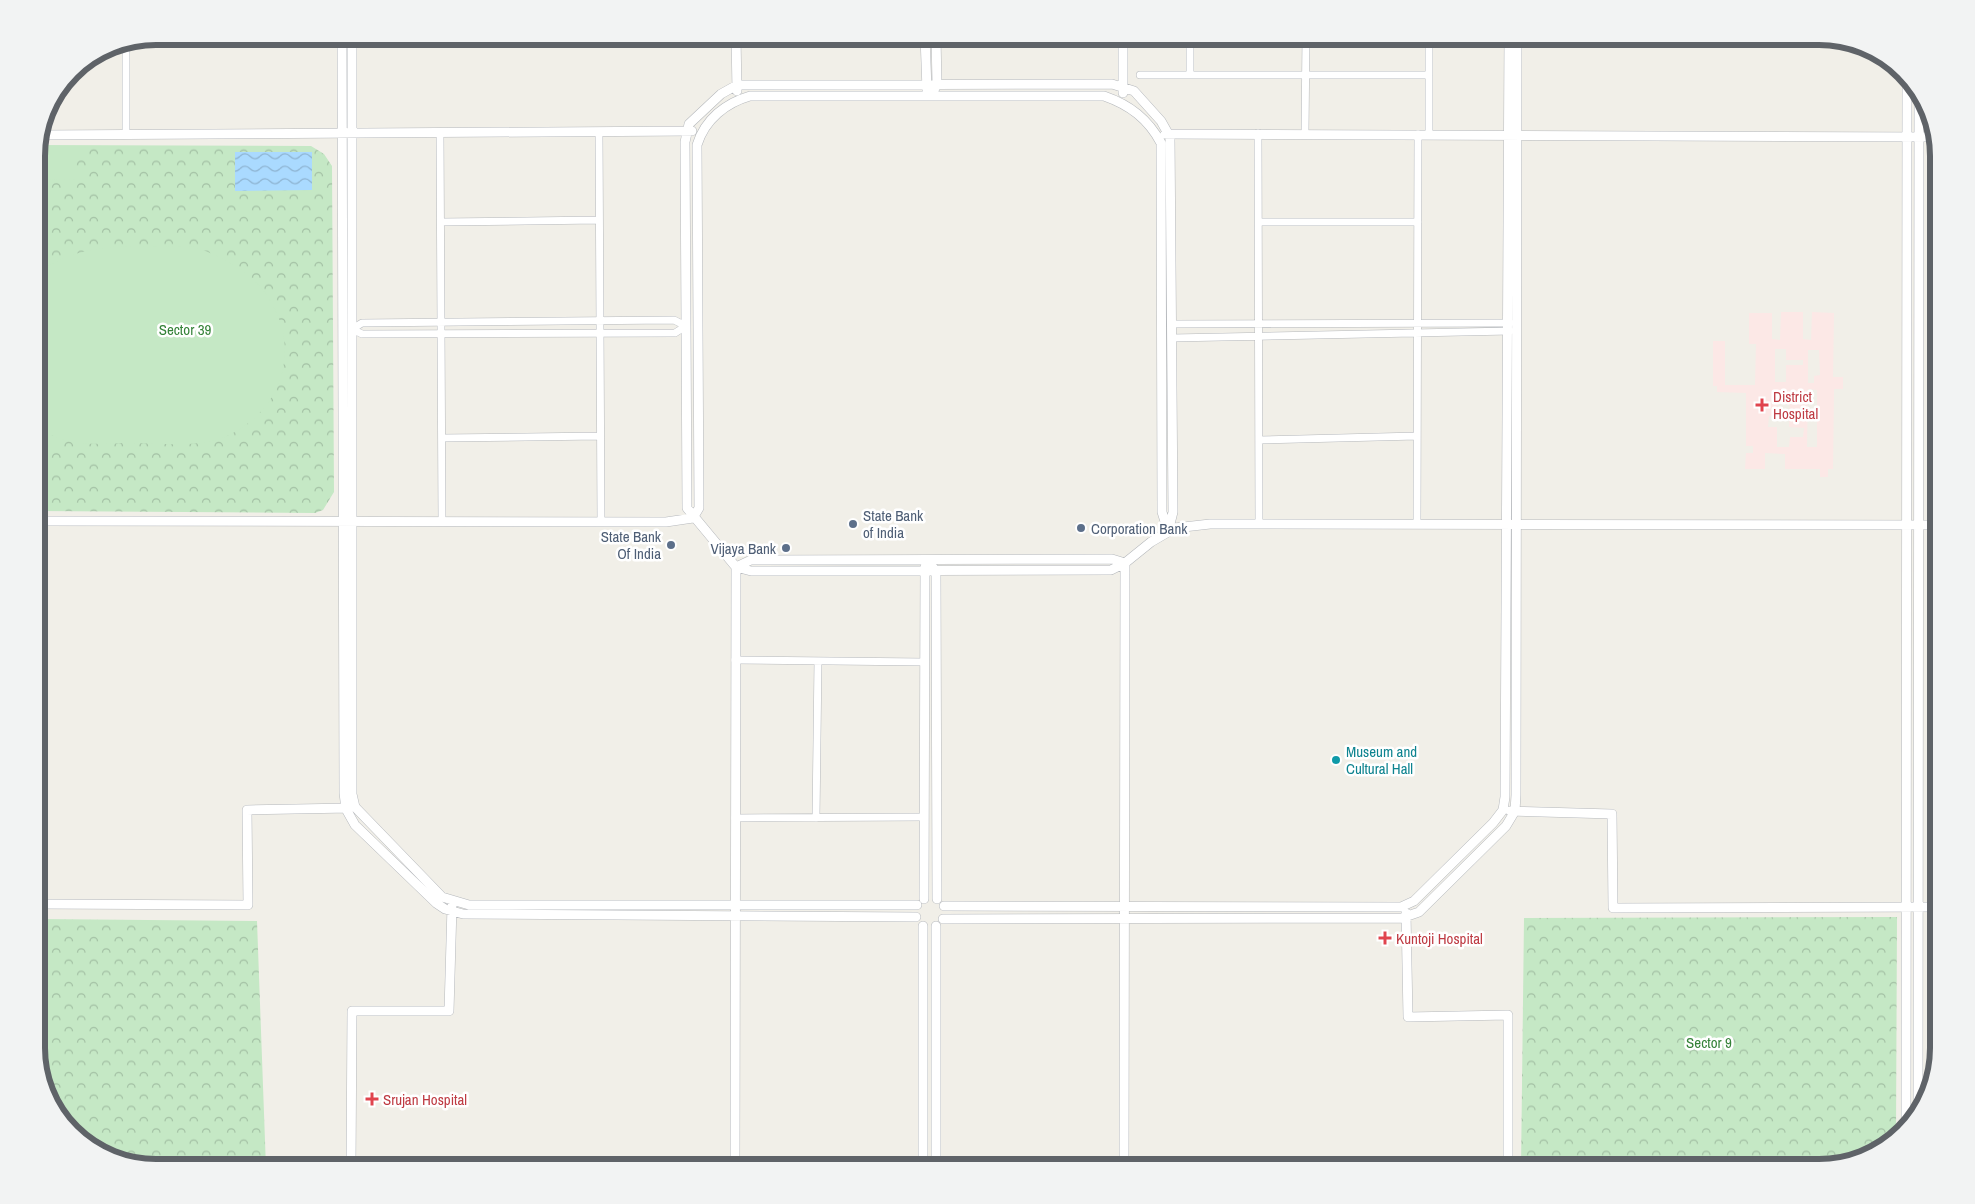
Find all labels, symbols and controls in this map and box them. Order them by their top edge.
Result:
park label: Sector 39 [159,319,211,340]
place label: District Hospital [1773,386,1818,424]
marker: District Hospital [1755,398,1769,412]
place label: State Bank of India [863,505,924,543]
marker: State Bank of India [847,518,859,530]
place label: Corporation Bank [1091,518,1188,539]
marker: Corporation Bank [1075,522,1087,534]
place label: State Bank Of India [601,526,662,564]
place label: Vijaya Bank [711,538,777,559]
marker: State Bank Of India [665,539,677,551]
marker: Vijaya Bank [780,542,792,554]
place label: Museum and Cultural Hall [1346,741,1417,779]
marker: Museum and Cultural Hall [1330,754,1342,766]
place label: Kuntoji Hospital [1396,928,1483,949]
marker: Kuntoji Hospital [1378,931,1392,945]
park label: Sector 9 [1686,1032,1732,1053]
place label: Srujan Hospital [383,1089,467,1110]
marker: Srujan Hospital [365,1092,379,1106]

